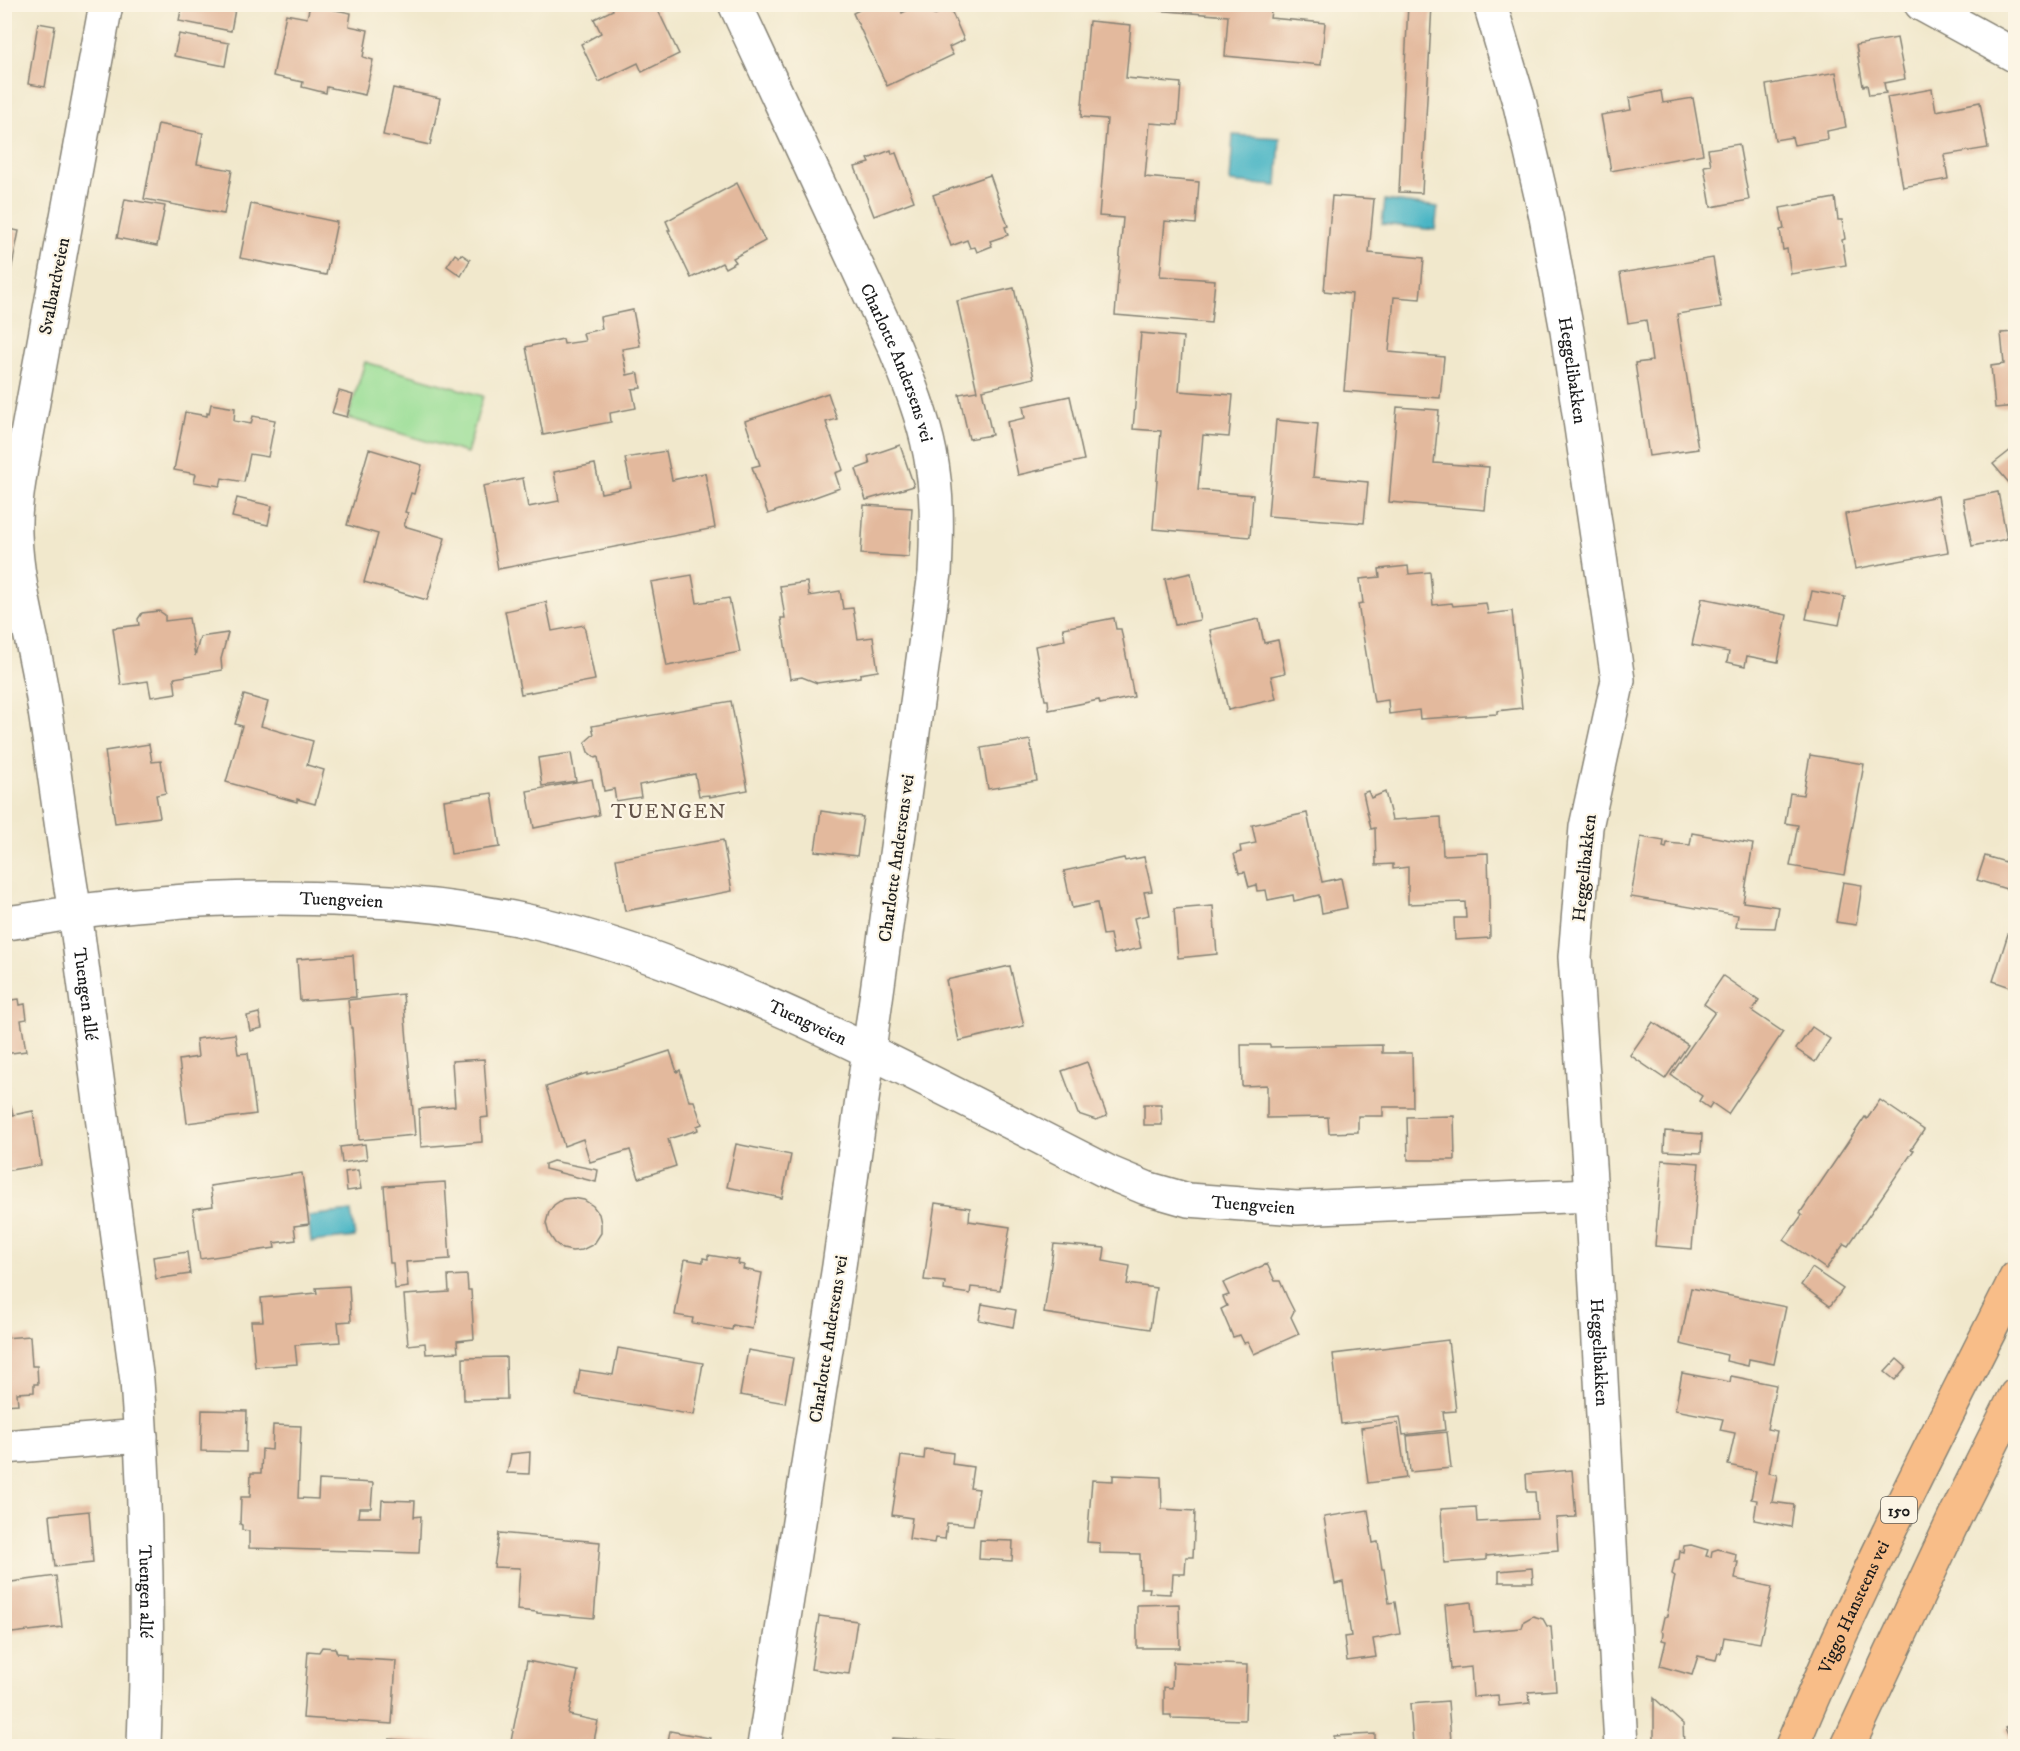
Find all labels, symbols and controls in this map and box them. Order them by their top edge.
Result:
street label: Svalbardveien [35,235,75,337]
street label: Charlotte Andersens vei [855,280,937,445]
street label: Heggelibakken [1553,315,1591,426]
street label: Charlotte Andersens vei [874,773,920,943]
district label: TUENGEN [611,800,727,825]
street label: Heggelibakken [1568,813,1602,923]
street label: Tuengveien [299,888,385,914]
street label: Tuengen allé [68,947,102,1043]
street label: Tuengveien [765,996,851,1051]
street label: Tuengveien [1211,1192,1297,1220]
street label: Charlotte Andersens vei [805,1254,853,1424]
street label: Heggelibakken [1585,1298,1613,1408]
road number: 150 [1881,1497,1917,1523]
street label: Viggo Hansteens vei [1814,1537,1895,1678]
street label: Tuengen allé [133,1545,156,1639]

